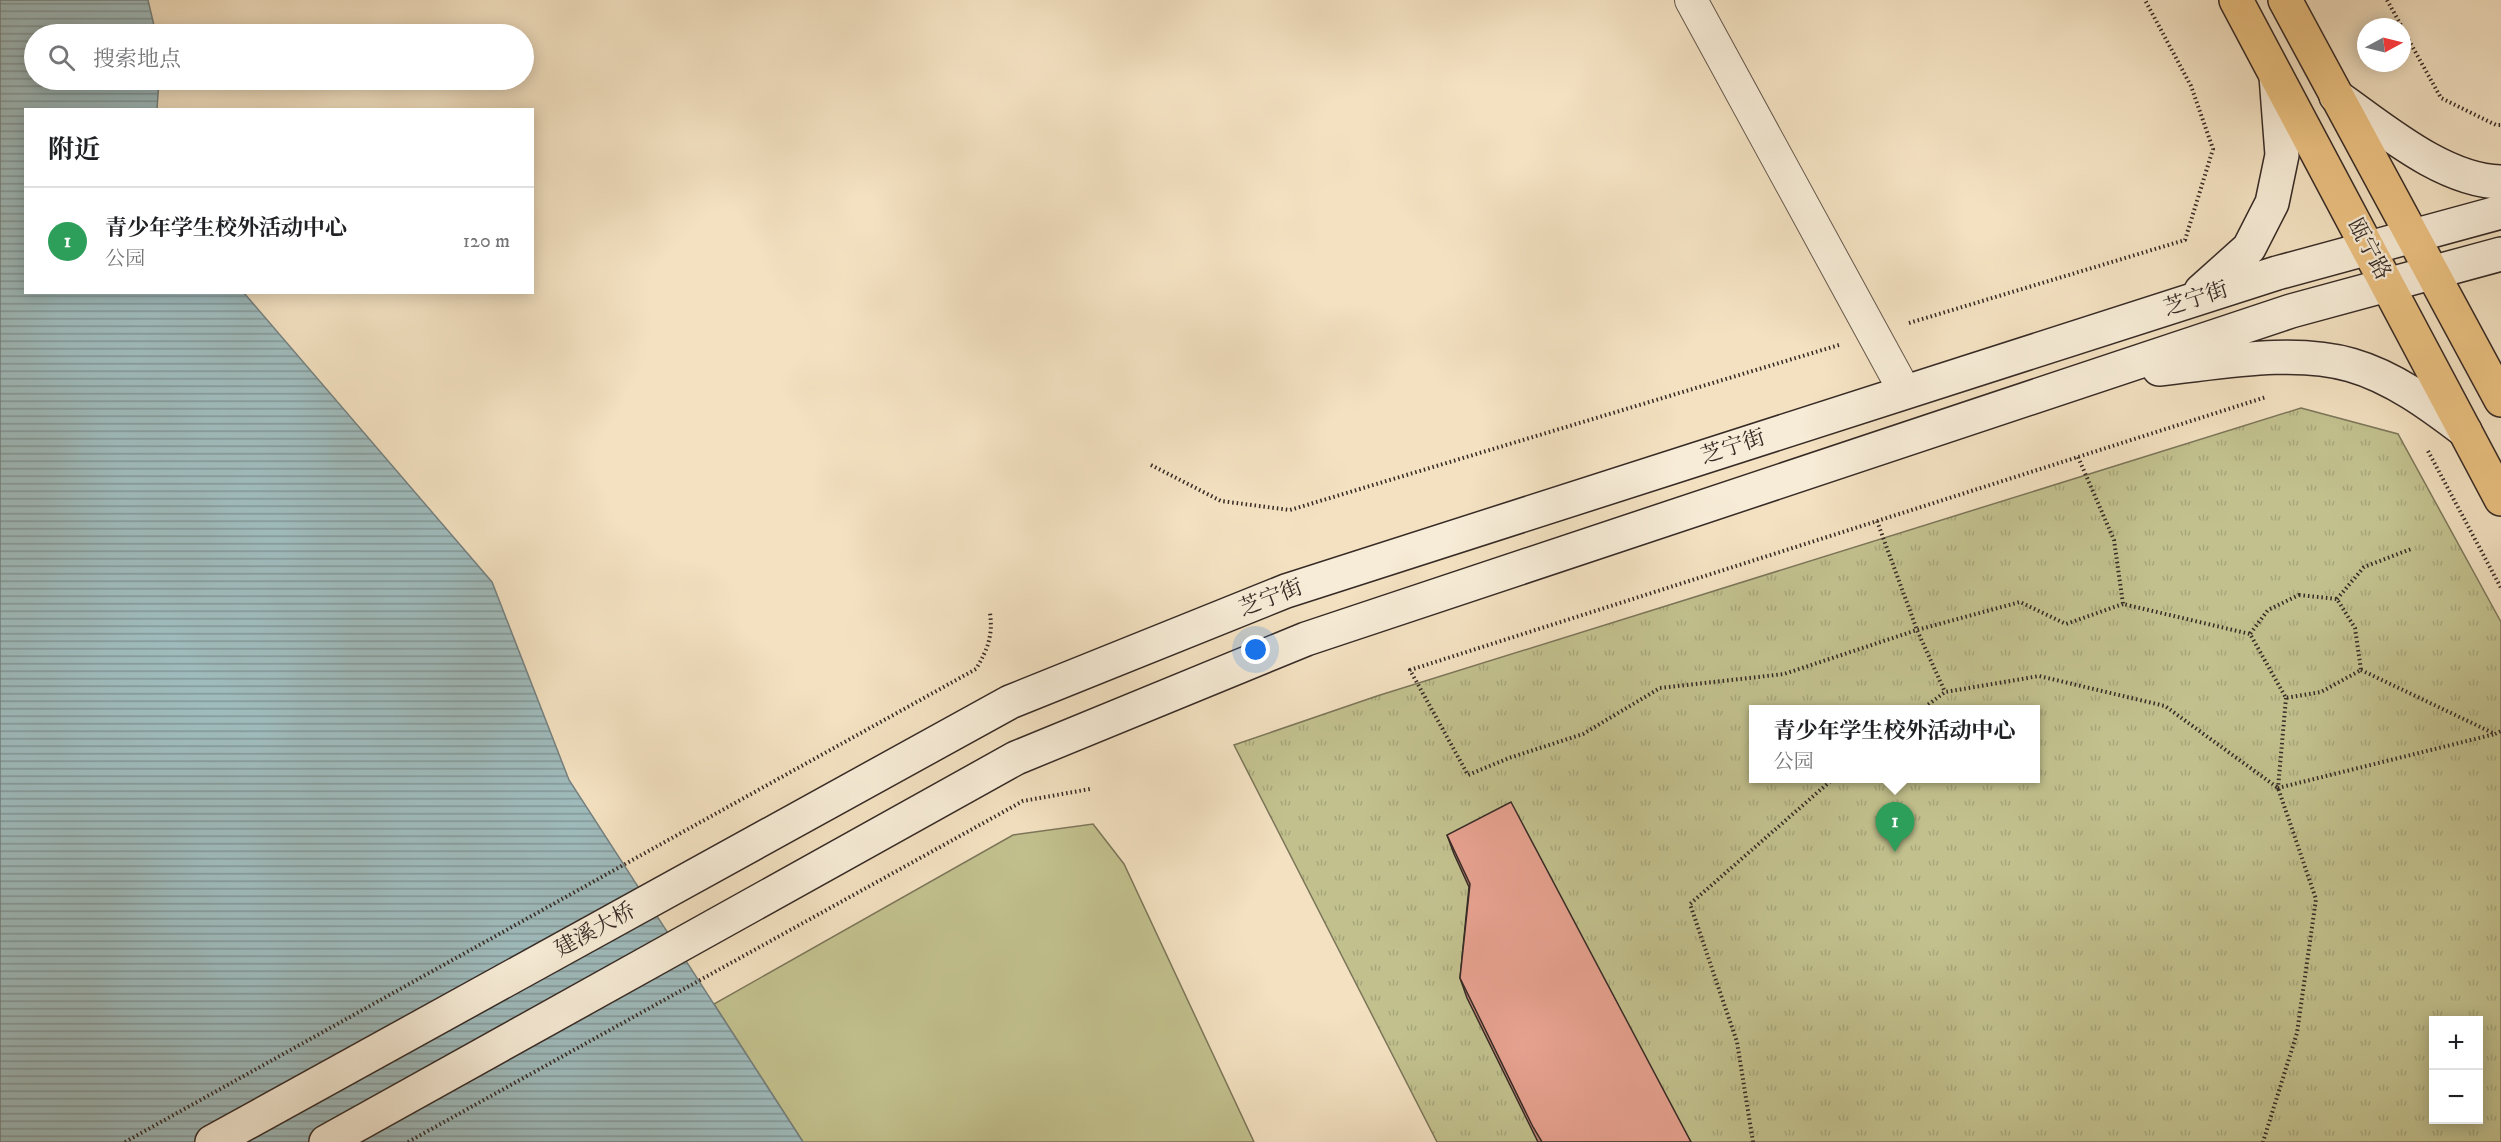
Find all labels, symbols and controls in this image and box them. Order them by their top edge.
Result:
north arrow [2357,18,2411,72]
search box [24,24,534,90]
icon: search [45,41,78,74]
text: 搜索地点 [93,46,181,73]
text: 附近 [48,134,100,167]
street label: 瓯宁路 [2342,214,2396,284]
text: 青少年学生校外活动中心 [105,215,347,242]
text: 1 [64,229,71,254]
text: 120 m [463,229,510,254]
text: 公园 [105,247,145,272]
street label: 芝宁街 [2160,276,2232,322]
street label: 芝宁街 [1697,424,1769,470]
street label: 芝宁街 [1235,574,1307,622]
your location [1241,635,1270,664]
popup [1749,705,2040,783]
text: 青少年学生校外活动中心 [1773,718,2016,745]
text: 公园 [1773,750,1813,775]
pin: 1 [1876,802,1914,852]
street label: 建溪大桥 [550,897,640,963]
map controls [2429,1016,2483,1124]
button: + [2429,1016,2483,1070]
button: − [2429,1070,2483,1124]

